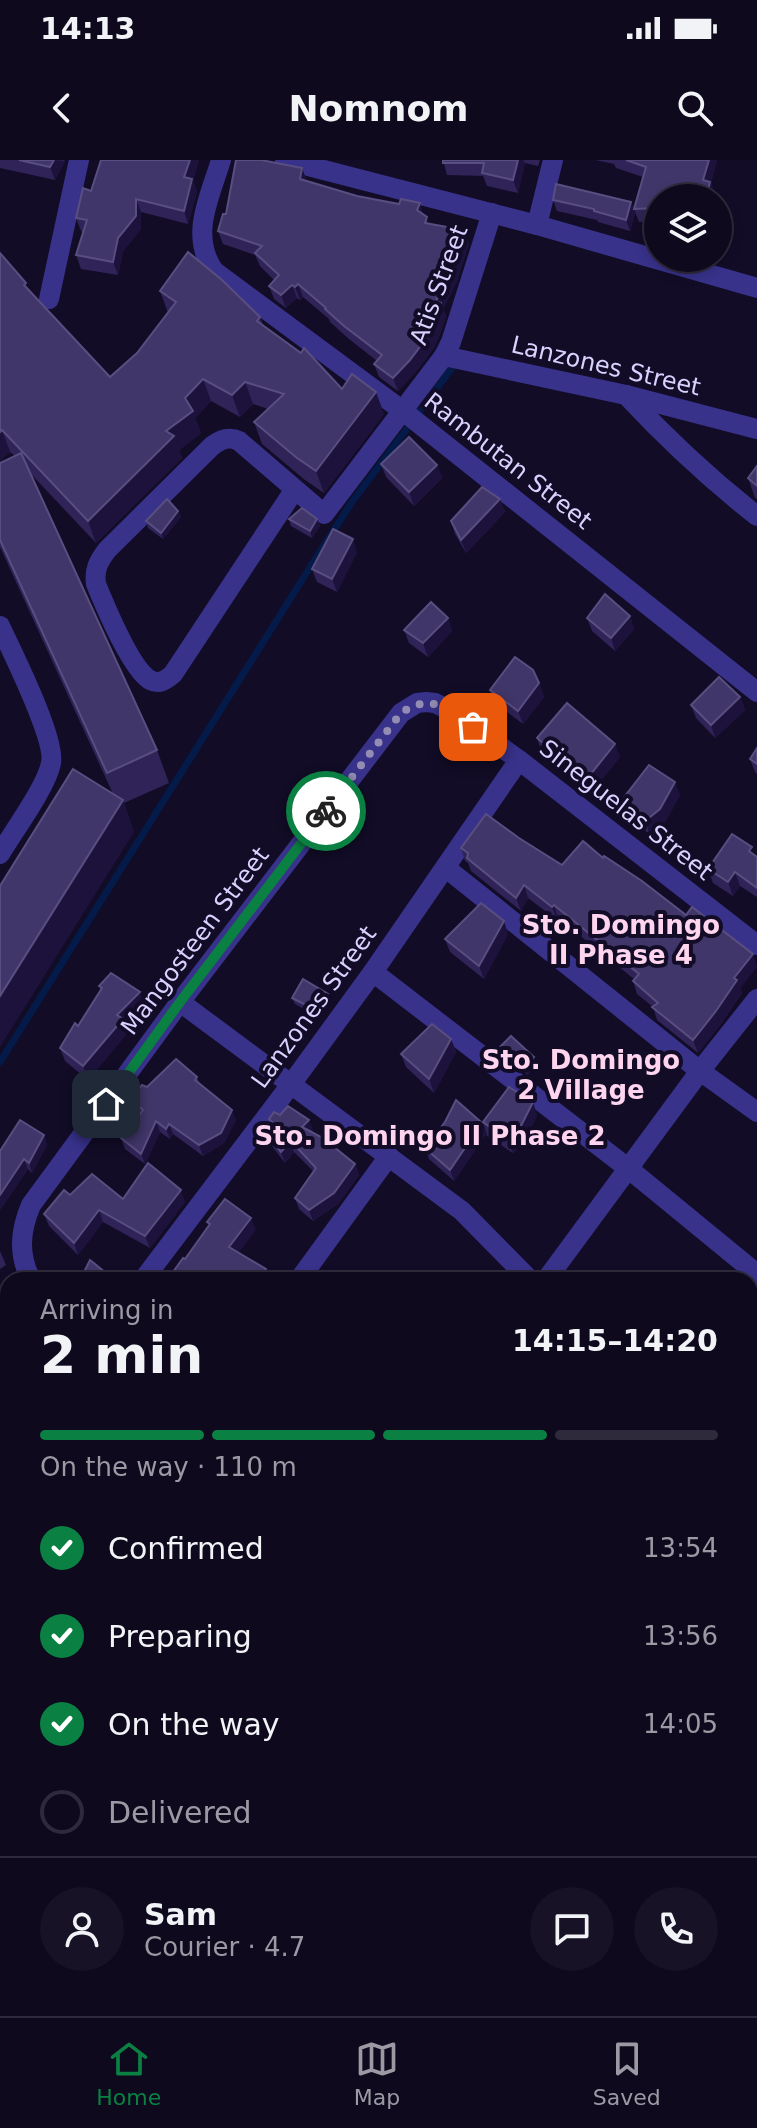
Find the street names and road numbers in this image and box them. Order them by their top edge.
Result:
street label: Atis Street [404,221,474,349]
street label: Lanzones Street [509,331,703,401]
street label: Rambutan Street [419,387,597,535]
street label: Sineguelas Street [534,734,718,886]
street label: Mangosteen Street [115,842,275,1040]
street label: Lanzones Street [246,920,382,1094]

